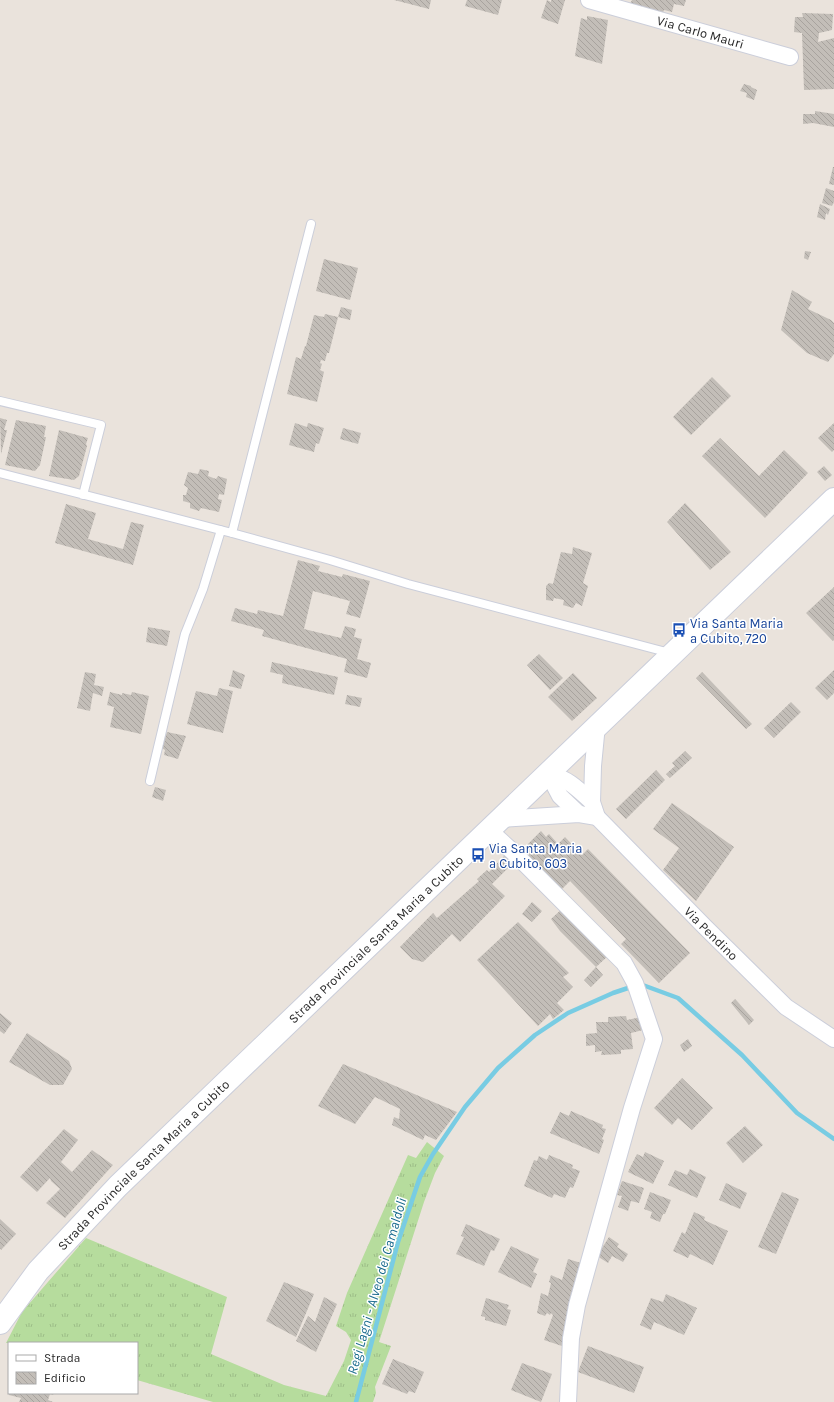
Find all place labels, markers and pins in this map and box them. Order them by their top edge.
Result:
place label: Via Santa Maria a Cubito, 720 [690,616,783,646]
bus stop icon: Via Santa Maria a Cubito, 720 [671,622,687,638]
place label: Via Santa Maria a Cubito, 603 [489,841,582,871]
bus stop icon: Via Santa Maria a Cubito, 603 [470,847,486,863]

